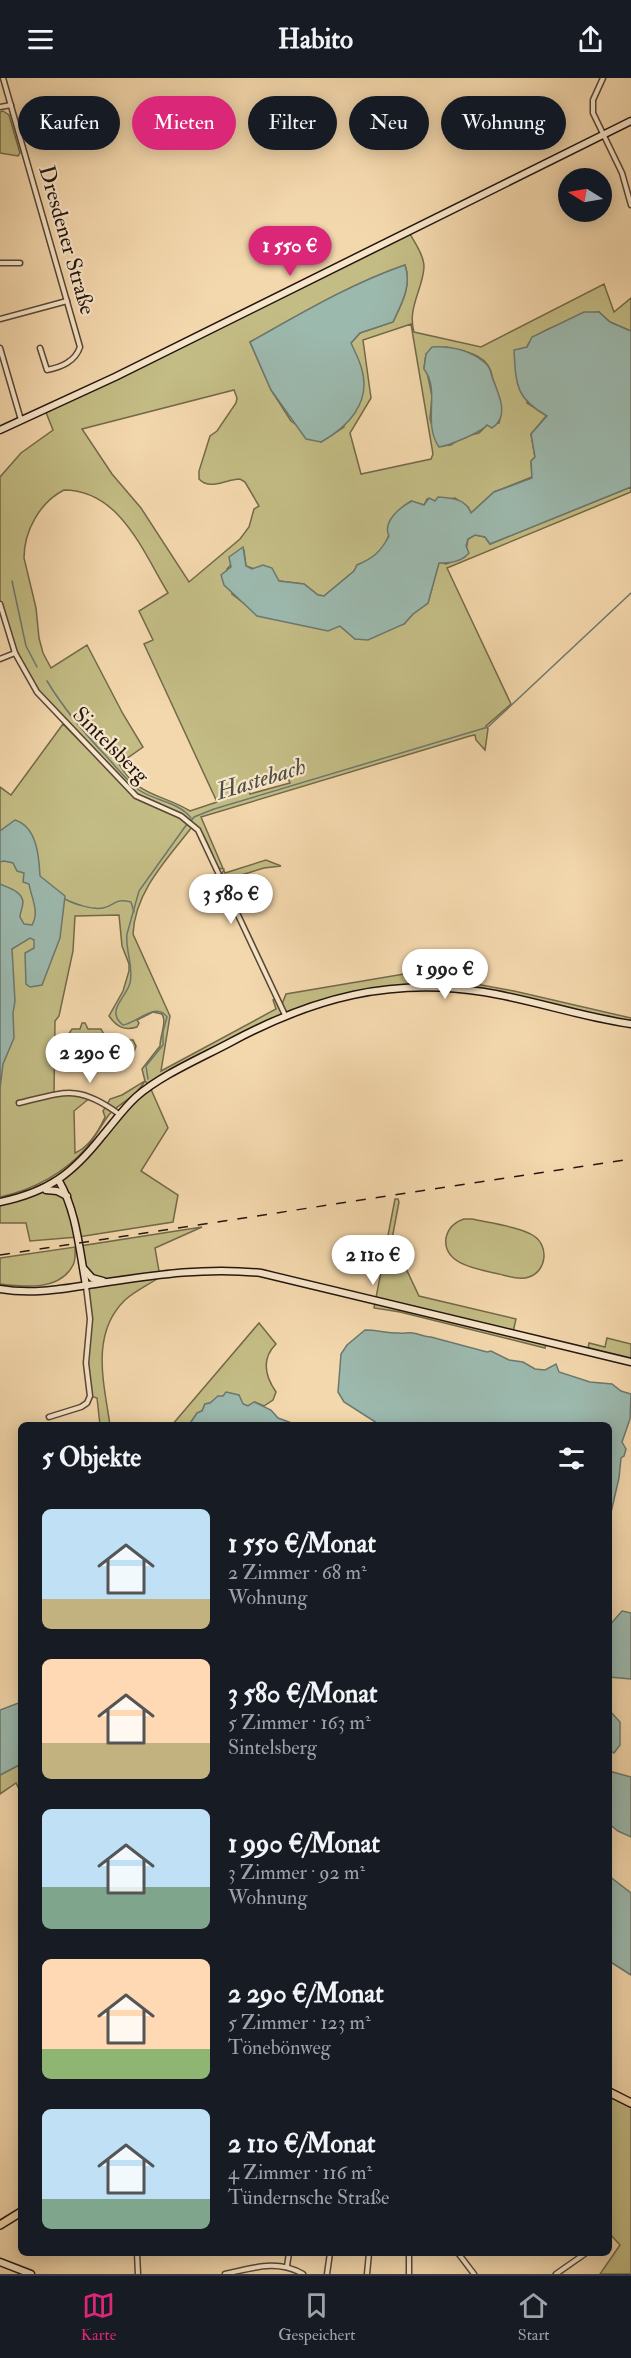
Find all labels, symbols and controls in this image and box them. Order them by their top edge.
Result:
icon: menu [24,23,57,56]
text: Habito [278,23,353,56]
icon: share [574,23,607,56]
chip: Kaufen [18,96,120,150]
chip: Mieten [132,96,236,150]
chip: Filter [248,96,337,150]
chip: Neu [349,96,429,150]
chip: Wohnung [441,96,566,150]
street label: Dresdener Straße [32,162,102,318]
north arrow [558,168,612,222]
map controls [558,168,612,222]
pin: 1 550 € [235,226,345,277]
text: 1 550 € [263,233,317,258]
street label: Sintelsberg [67,701,156,790]
water label: Hastebach [211,751,310,808]
pin: 3 580 € [176,874,286,925]
text: 3 580 € [203,881,259,906]
pin: 1 990 € [390,949,500,1000]
text: 1 990 € [416,956,474,981]
pin: 2 290 € [35,1033,145,1084]
text: 2 290 € [60,1040,120,1065]
pin: 2 110 € [318,1235,428,1286]
text: 2 110 € [346,1242,400,1267]
text: 5 Objekte [42,1442,141,1474]
icon: filters [555,1442,588,1475]
text: 1 550 €/Monat [228,1528,376,1560]
icon: home [90,1533,162,1605]
text: 2 Zimmer · 68 m² [228,1560,367,1585]
text: Wohnung [228,1585,307,1610]
text: 3 580 €/Monat [228,1678,378,1710]
icon: home [90,1683,162,1755]
text: 5 Zimmer · 163 m² [228,1710,371,1735]
text: Sintelsberg [228,1735,317,1760]
text: 1 990 €/Monat [228,1828,380,1860]
icon: home [90,1833,162,1905]
text: 3 Zimmer · 92 m² [228,1860,365,1885]
text: Wohnung [228,1885,307,1910]
text: 2 290 €/Monat [228,1978,384,2010]
icon: home [90,1983,162,2055]
text: 5 Zimmer · 123 m² [228,2010,371,2035]
text: Tönebönweg [228,2035,331,2060]
text: 2 110 €/Monat [228,2128,376,2160]
icon: home [90,2133,162,2205]
text: 4 Zimmer · 116 m² [228,2160,372,2185]
text: Tündernsche Straße [228,2185,389,2210]
tab: Karte [81,2289,116,2345]
tab: Gespeichert [278,2289,355,2345]
tab: Start [517,2289,550,2345]

